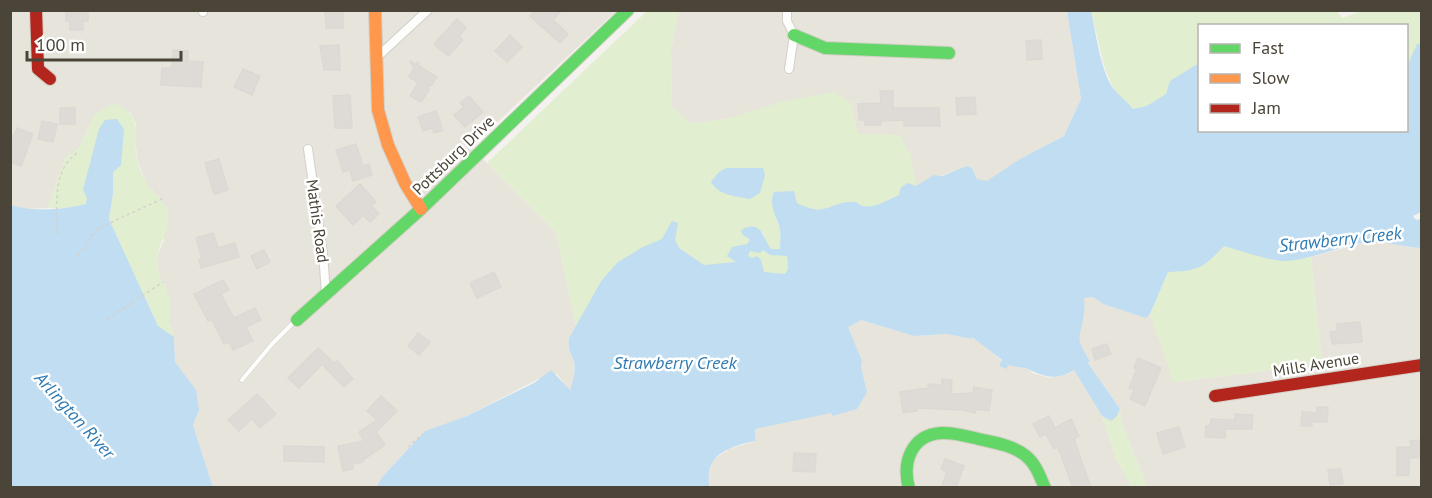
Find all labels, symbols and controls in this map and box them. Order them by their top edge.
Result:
scale bar [27,24,182,62]
legend [1198,24,1408,132]
text: 100 m [36,33,85,56]
text: Fast [1252,36,1284,59]
text: Slow [1252,66,1290,89]
text: Jam [1251,96,1281,119]
street label: Pottsburg Drive [408,111,498,199]
street label: Mathis Road [302,178,334,264]
water label: Strawberry Creek [1277,221,1403,257]
street label: Mills Avenue [1272,347,1360,381]
water label: Strawberry Creek [613,351,738,374]
water label: Arlington River [29,366,121,464]

